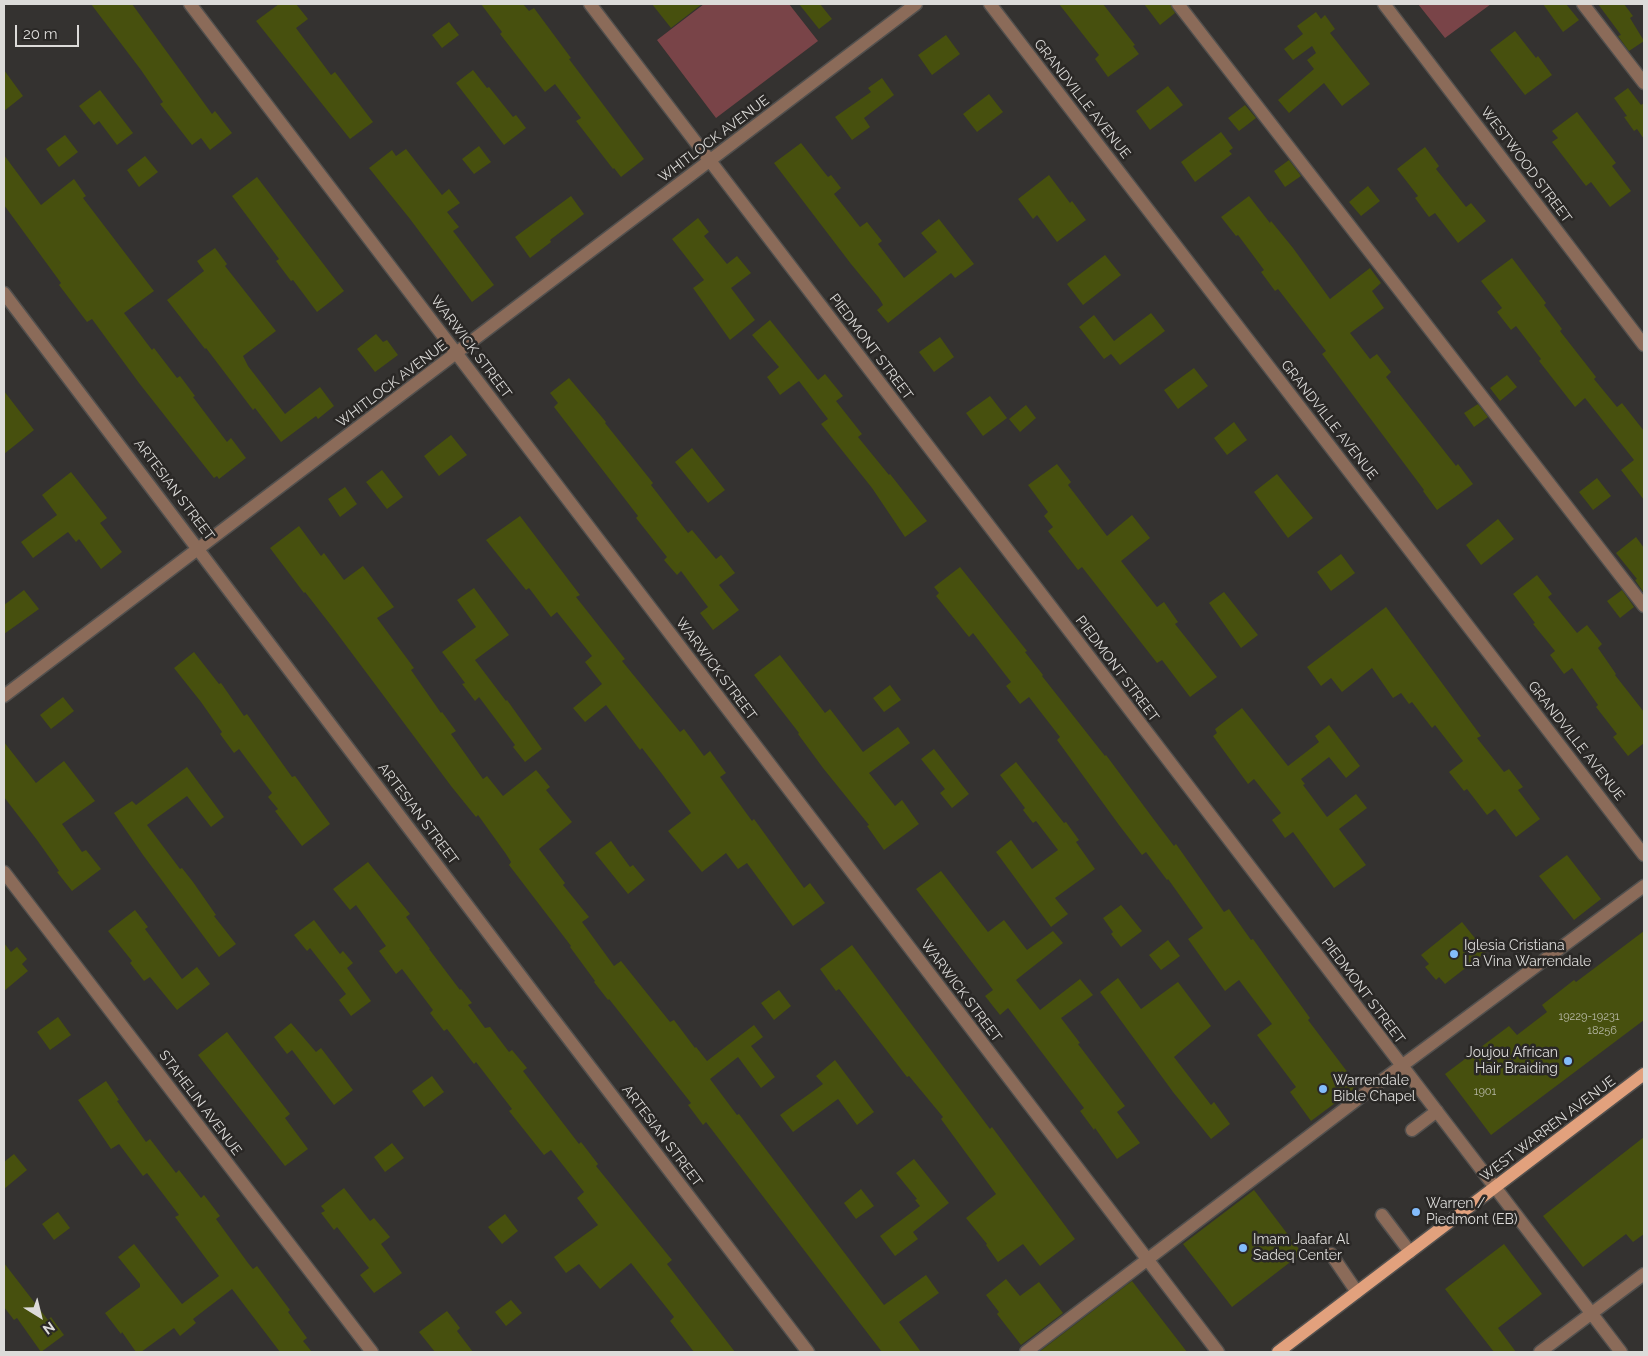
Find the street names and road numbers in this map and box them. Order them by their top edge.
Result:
street label: GRANDVILLE AVENUE [1030,36,1134,162]
street label: WHITLOCK AVENUE [655,92,773,186]
street label: WESTWOOD STREET [1477,104,1575,226]
street label: PIEDMONT STREET [826,291,916,403]
street label: WARWICK STREET [427,292,515,402]
street label: WHITLOCK AVENUE [333,337,451,431]
street label: GRANDVILLE AVENUE [1277,357,1381,483]
street label: ARTESIAN STREET [130,436,218,544]
street label: PIEDMONT STREET [1072,613,1162,725]
street label: WARWICK STREET [672,614,760,724]
street label: GRANDVILLE AVENUE [1524,678,1628,804]
street label: ARTESIAN STREET [374,760,462,868]
street label: PIEDMONT STREET [1318,935,1408,1047]
street label: WARWICK STREET [917,936,1005,1046]
street label: STAHELIN AVENUE [155,1047,245,1159]
street label: WEST WARREN AVENUE [1477,1073,1619,1185]
street label: ARTESIAN STREET [618,1082,706,1190]

